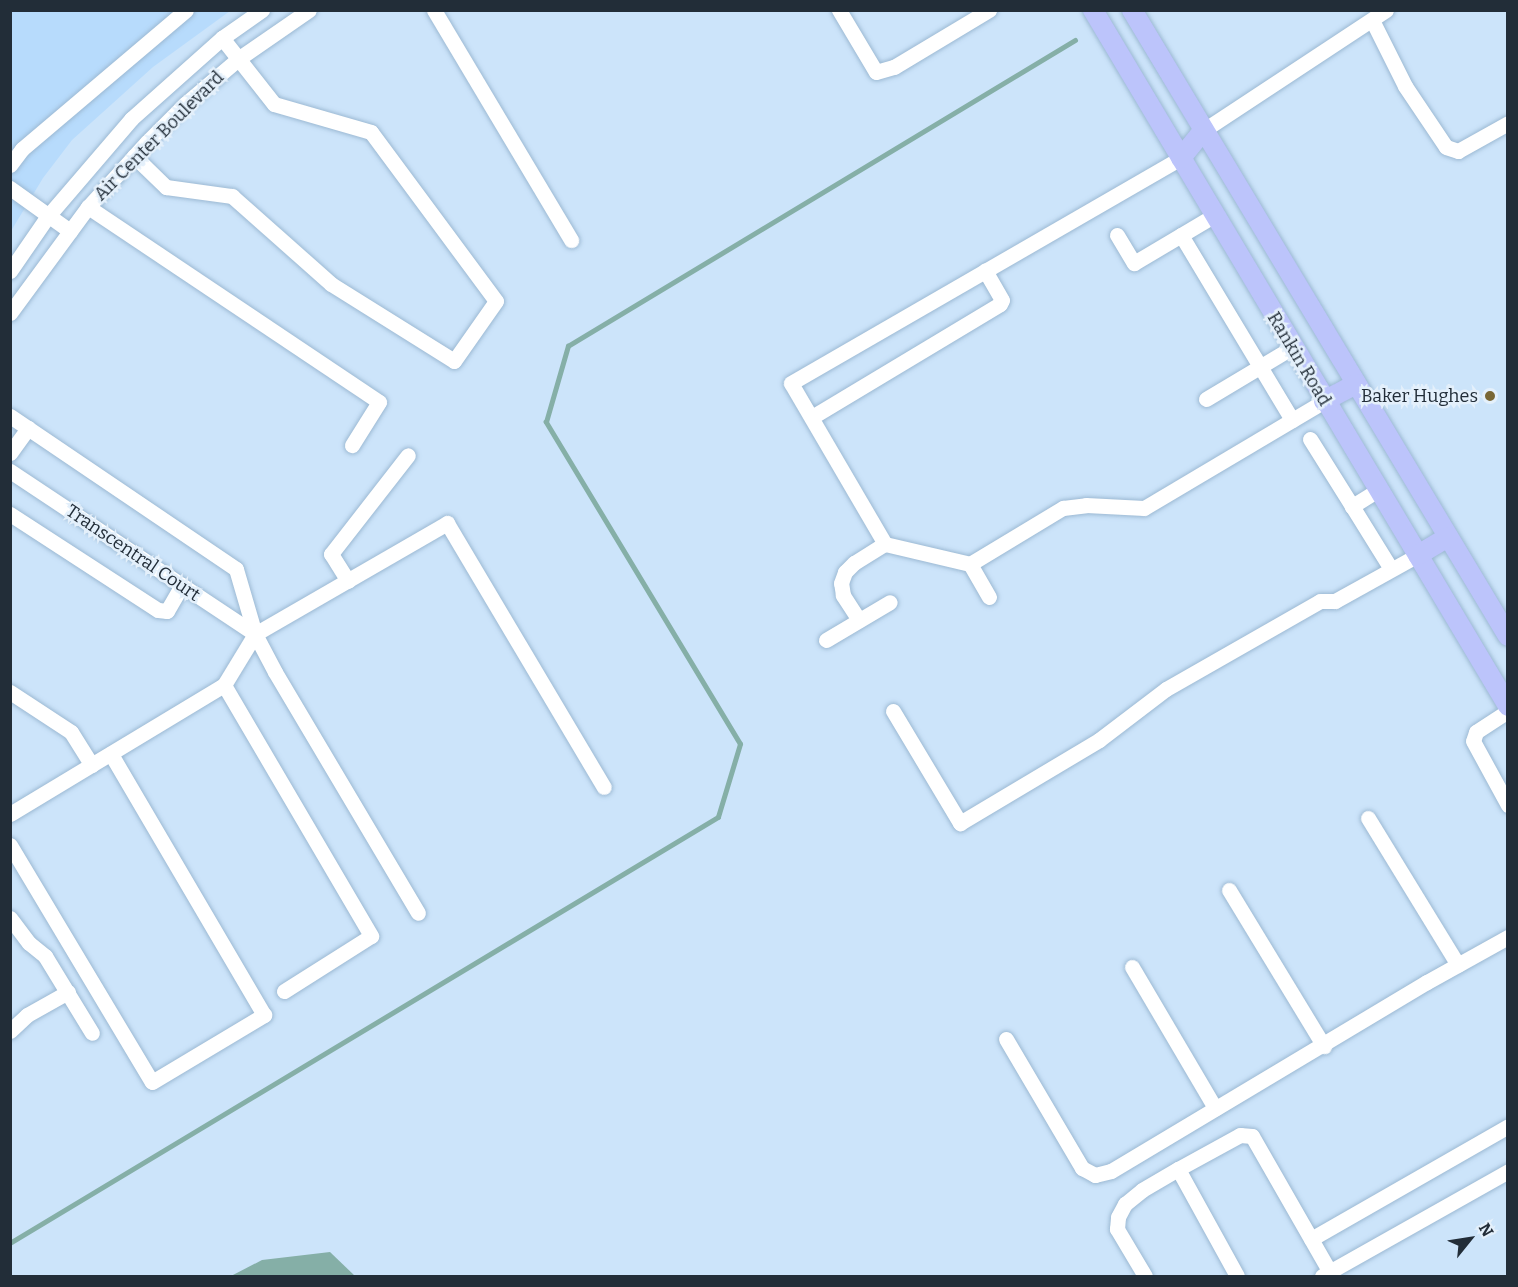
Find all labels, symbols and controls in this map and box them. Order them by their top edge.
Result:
street label: Air Center Boulevard [90,67,228,205]
street label: Rankin Road [1263,308,1335,410]
place label: Baker Hughes [1361,385,1478,407]
marker: Baker Hughes [1483,389,1497,403]
street label: Transcentral Court [62,500,204,606]
north arrow [1440,1209,1500,1269]
text: N [1475,1220,1497,1240]

